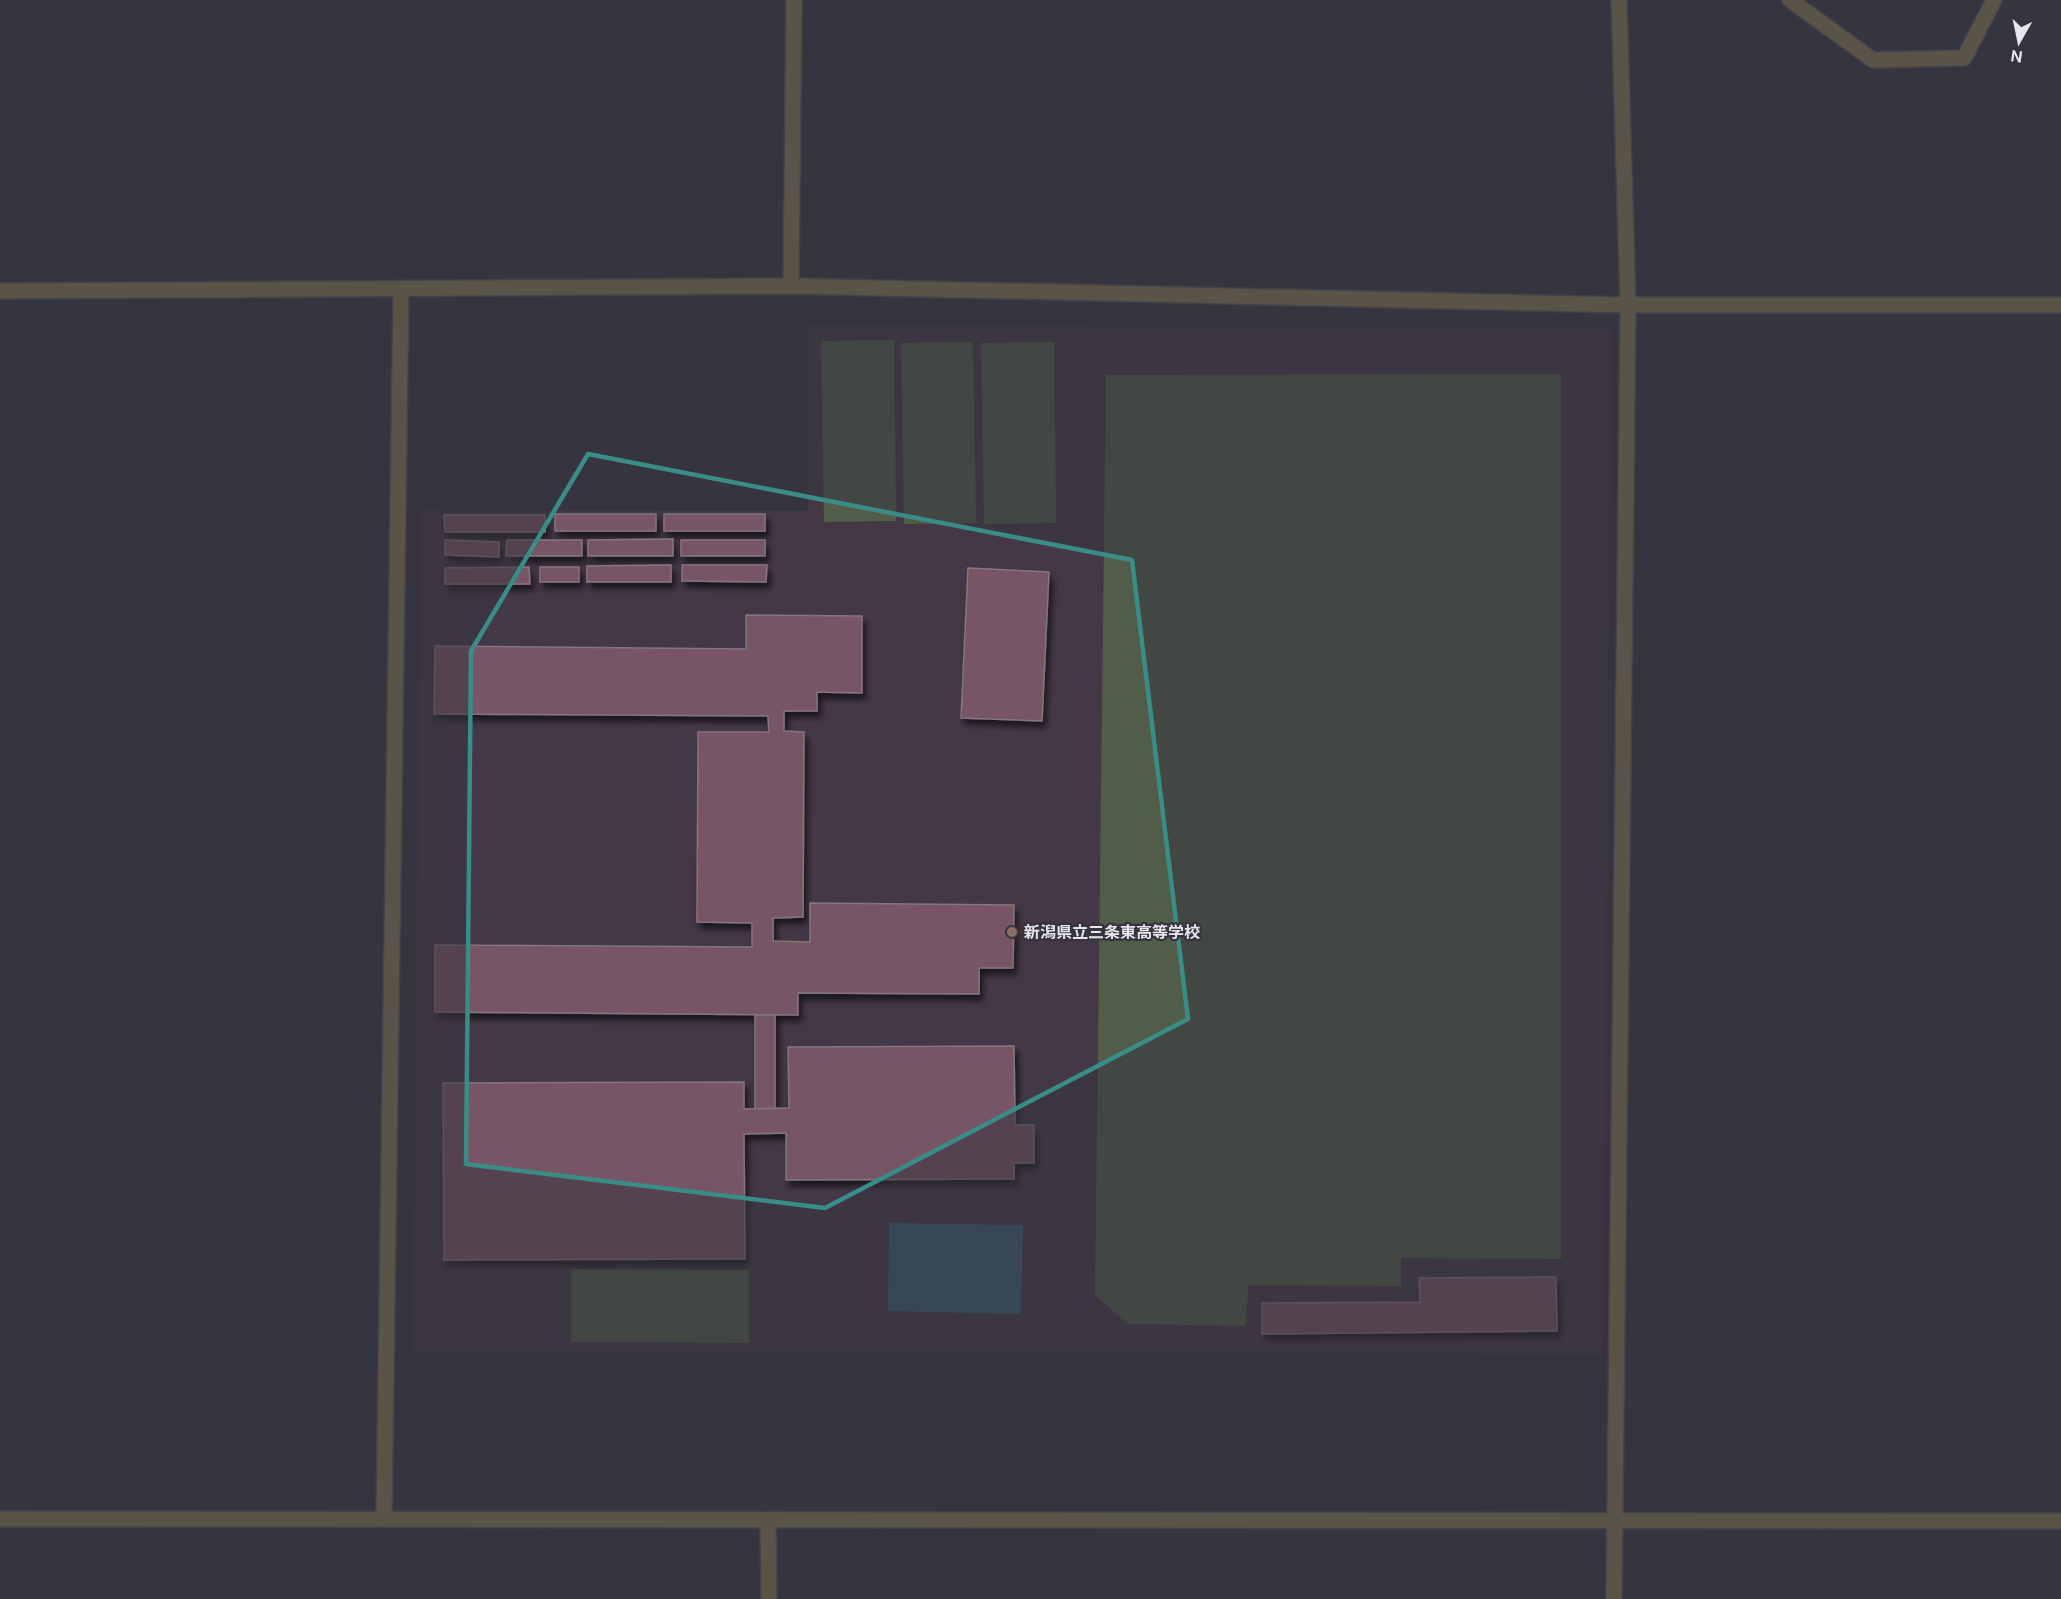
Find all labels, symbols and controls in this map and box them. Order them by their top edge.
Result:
north arrow [1989,12,2049,72]
text: N [2009,45,2024,68]
place label: 新潟県立三条東高等学校 [1024,922,1200,943]
marker: 新潟県立三条東高等学校 [1005,925,1019,939]

